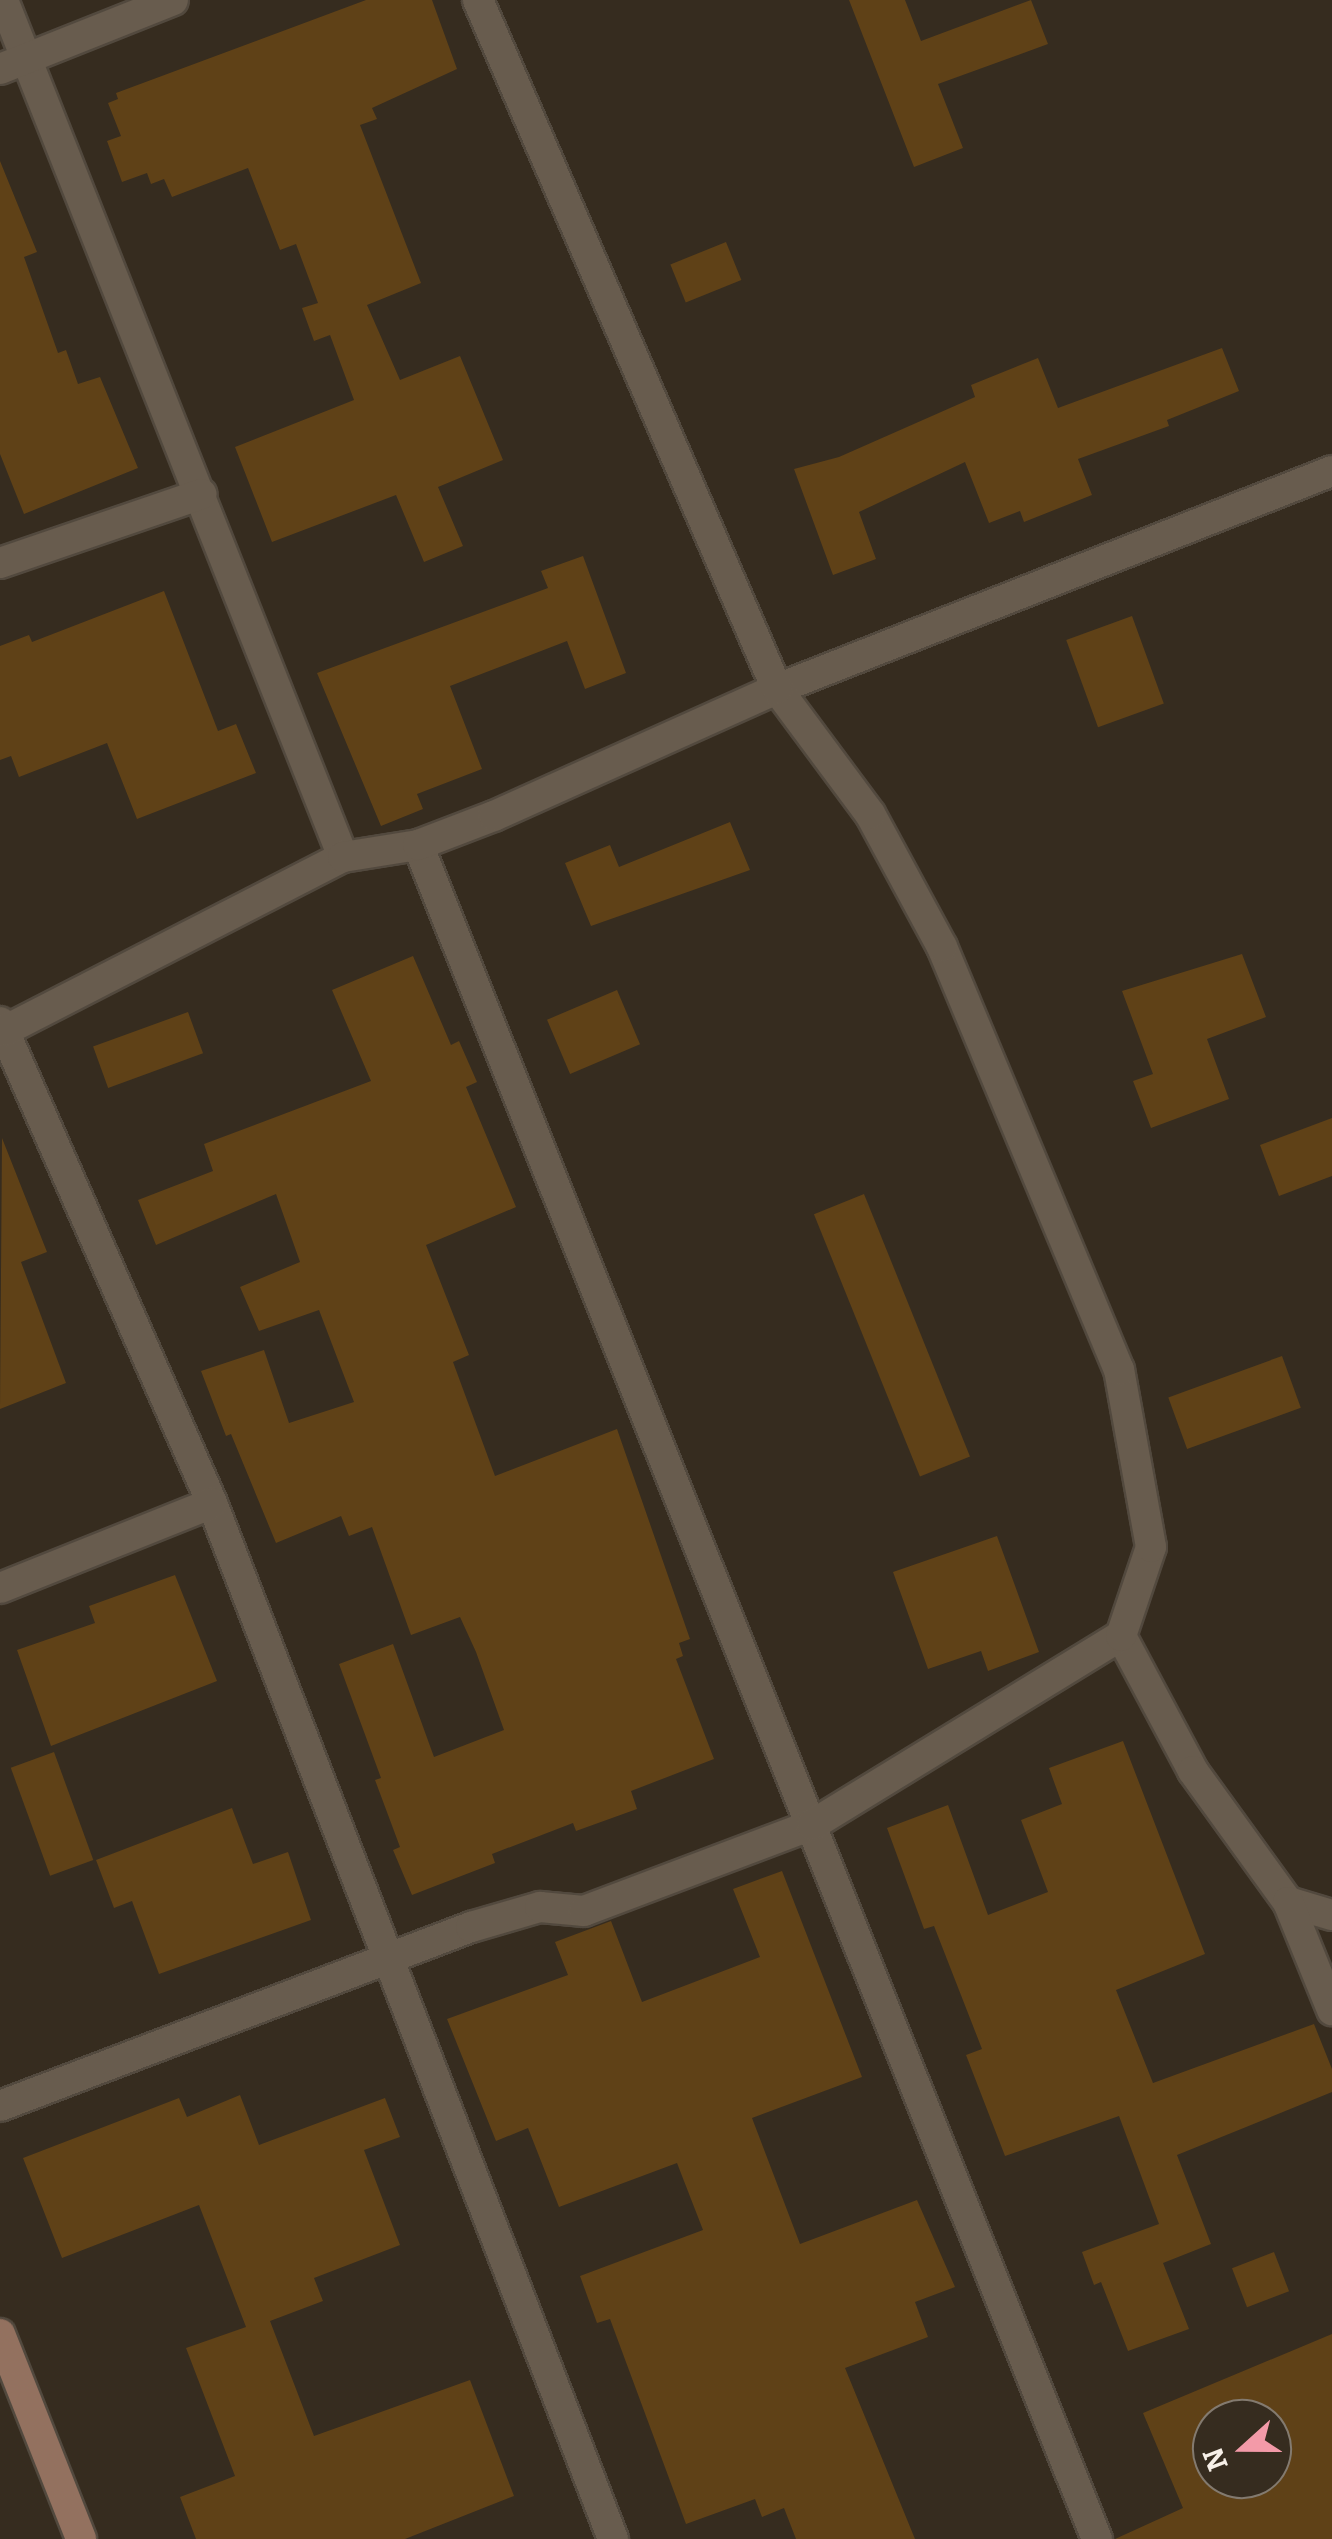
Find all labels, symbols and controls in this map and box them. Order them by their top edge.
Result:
north arrow [1192,2399,1292,2499]
text: N [1196,2443,1235,2475]

